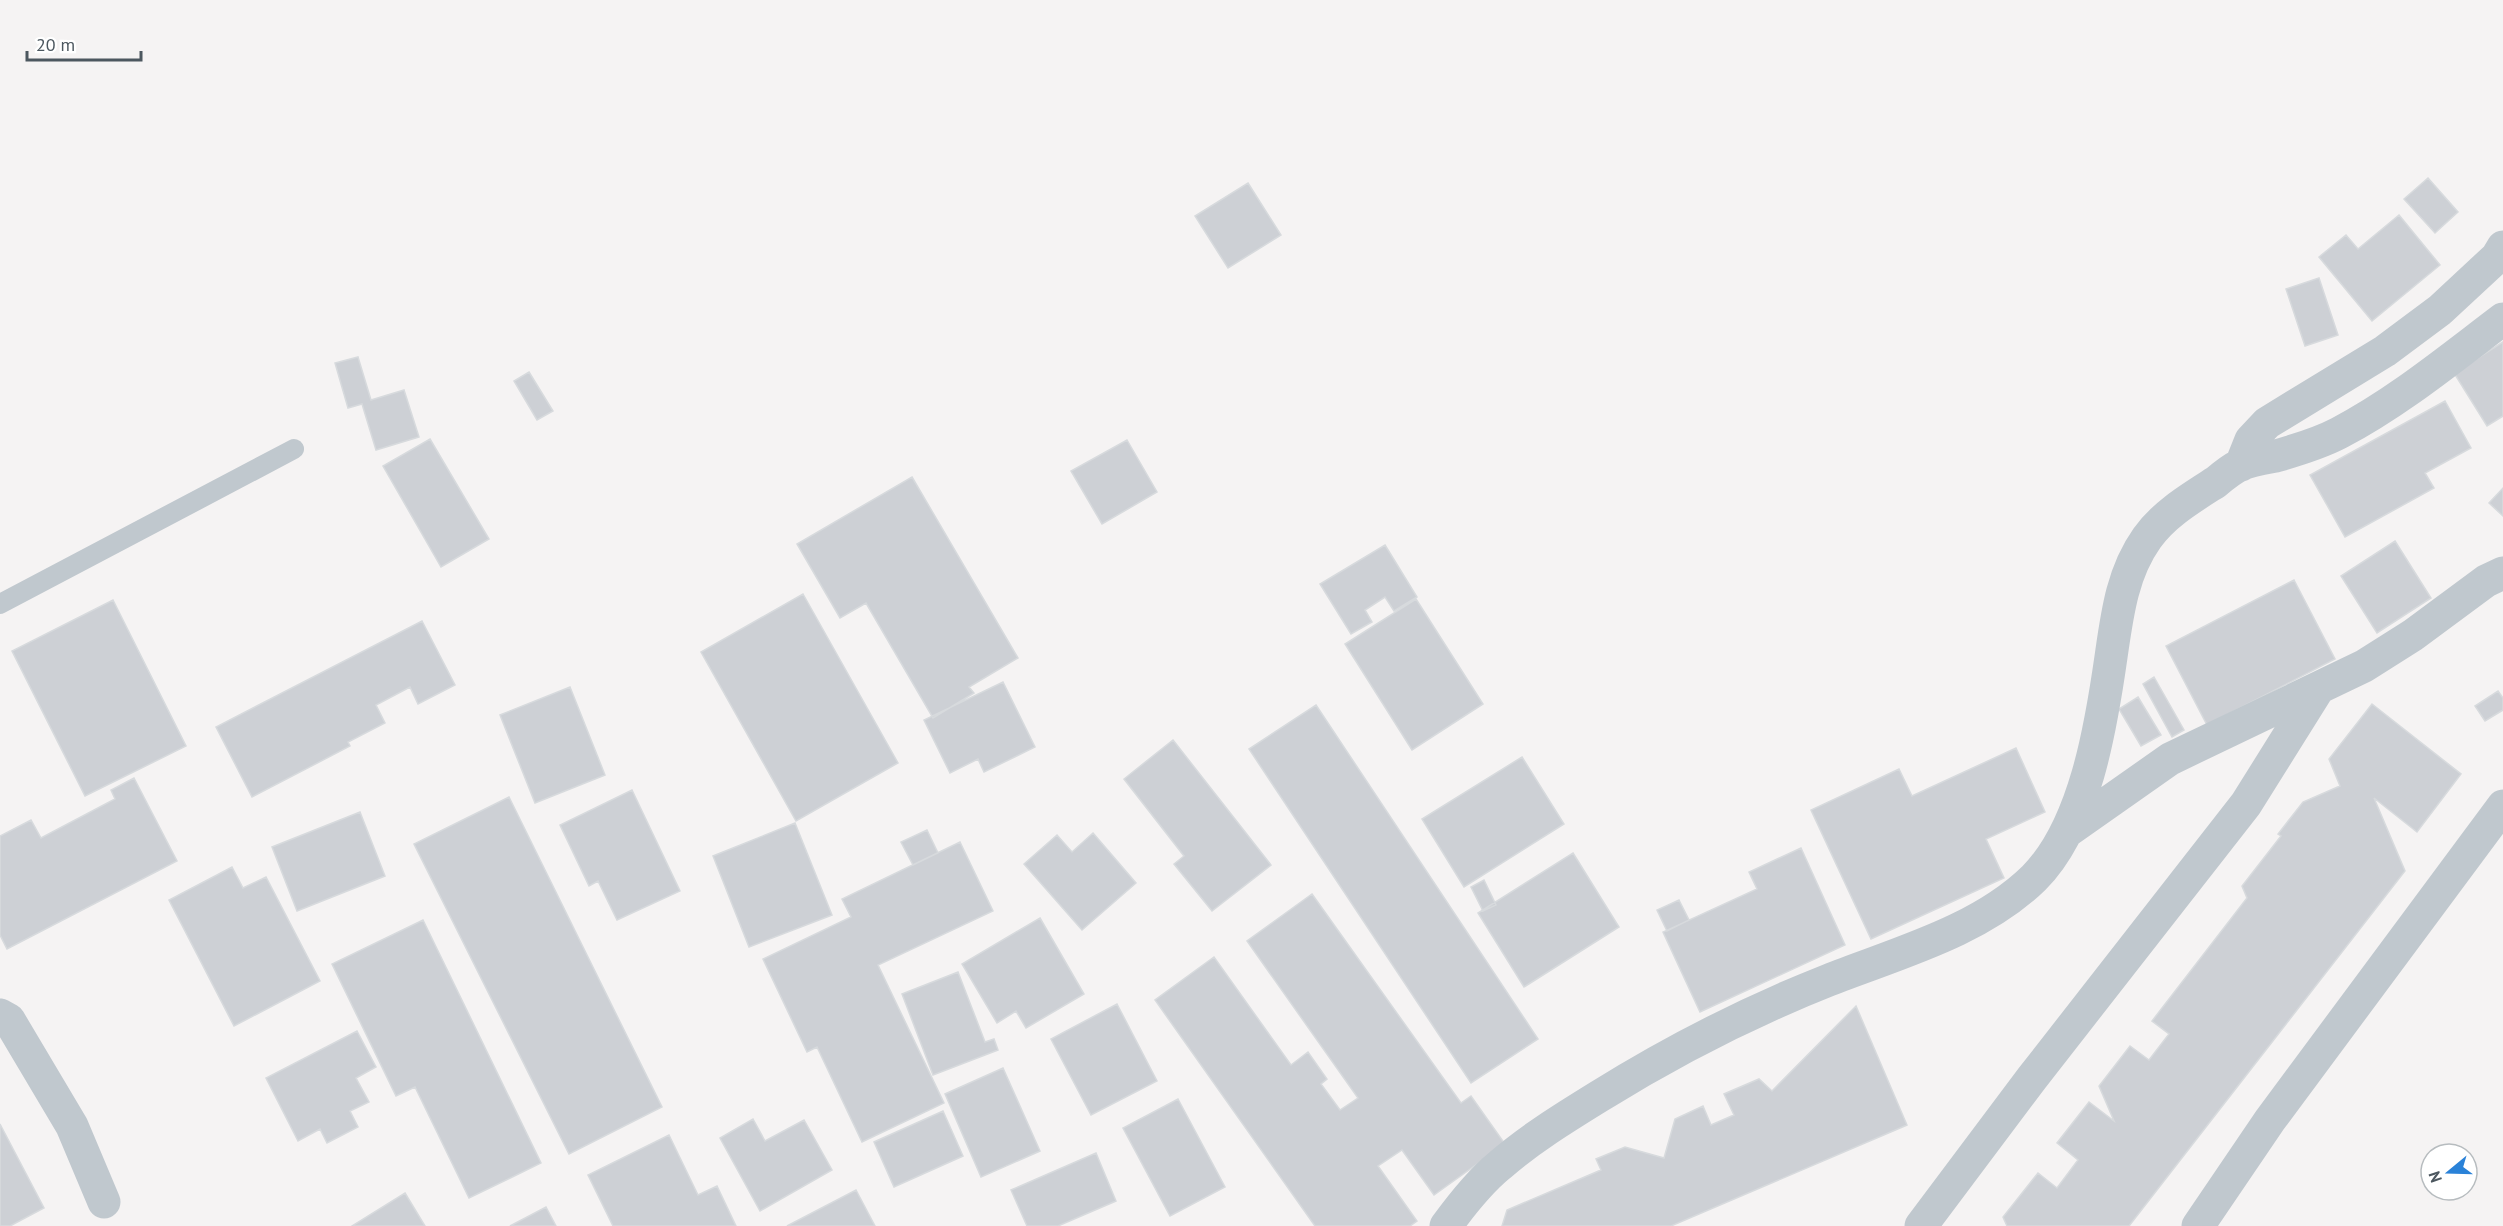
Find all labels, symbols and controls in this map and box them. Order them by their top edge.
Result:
scale bar [27,24,141,62]
text: 20 m [36,33,75,56]
north arrow [2419,1142,2479,1202]
text: N [2424,1169,2446,1185]

